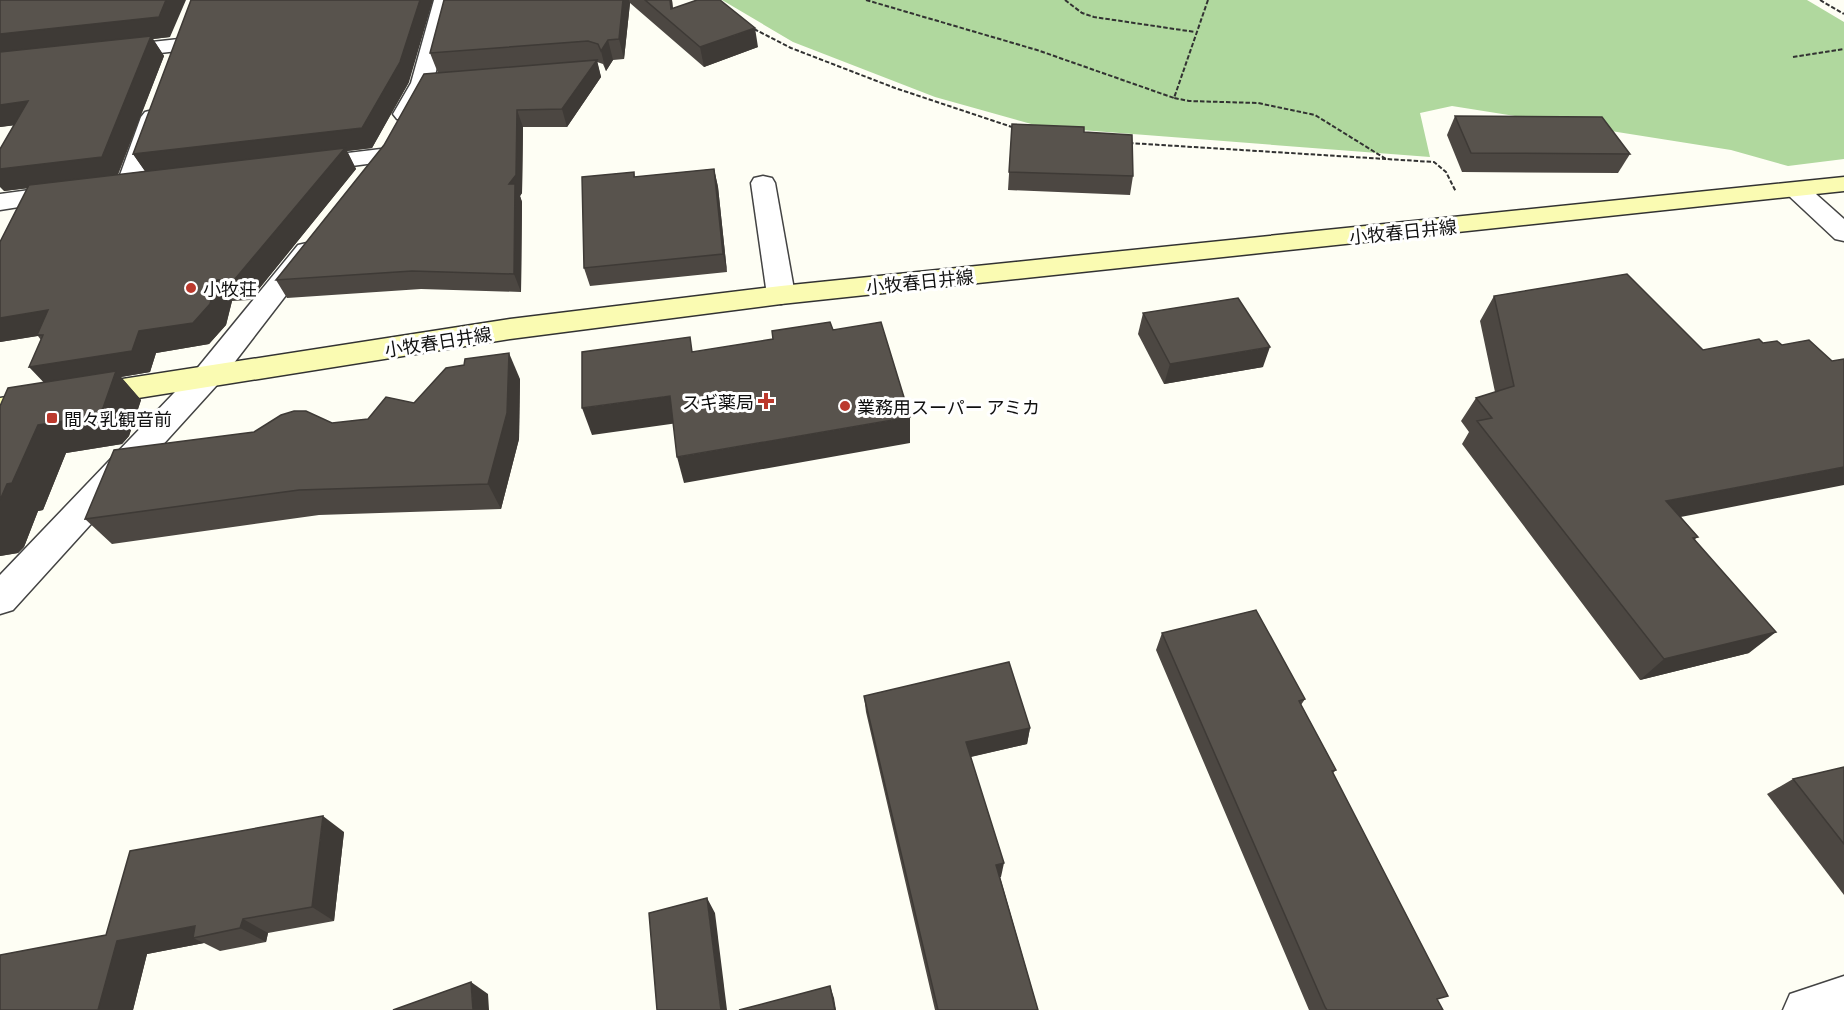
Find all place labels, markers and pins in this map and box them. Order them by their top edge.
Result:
place label: 小牧荘 [203,275,257,302]
marker: 小牧荘 [184,281,198,295]
place label: スギ薬局 [682,388,754,415]
place label: 業務用スーパー アミカ [857,393,1040,420]
marker: スギ薬局 [759,394,773,408]
marker: 業務用スーパー アミカ [838,399,852,413]
place label: 間々乳観音前 [64,405,172,432]
marker: 間々乳観音前 [45,411,59,425]

